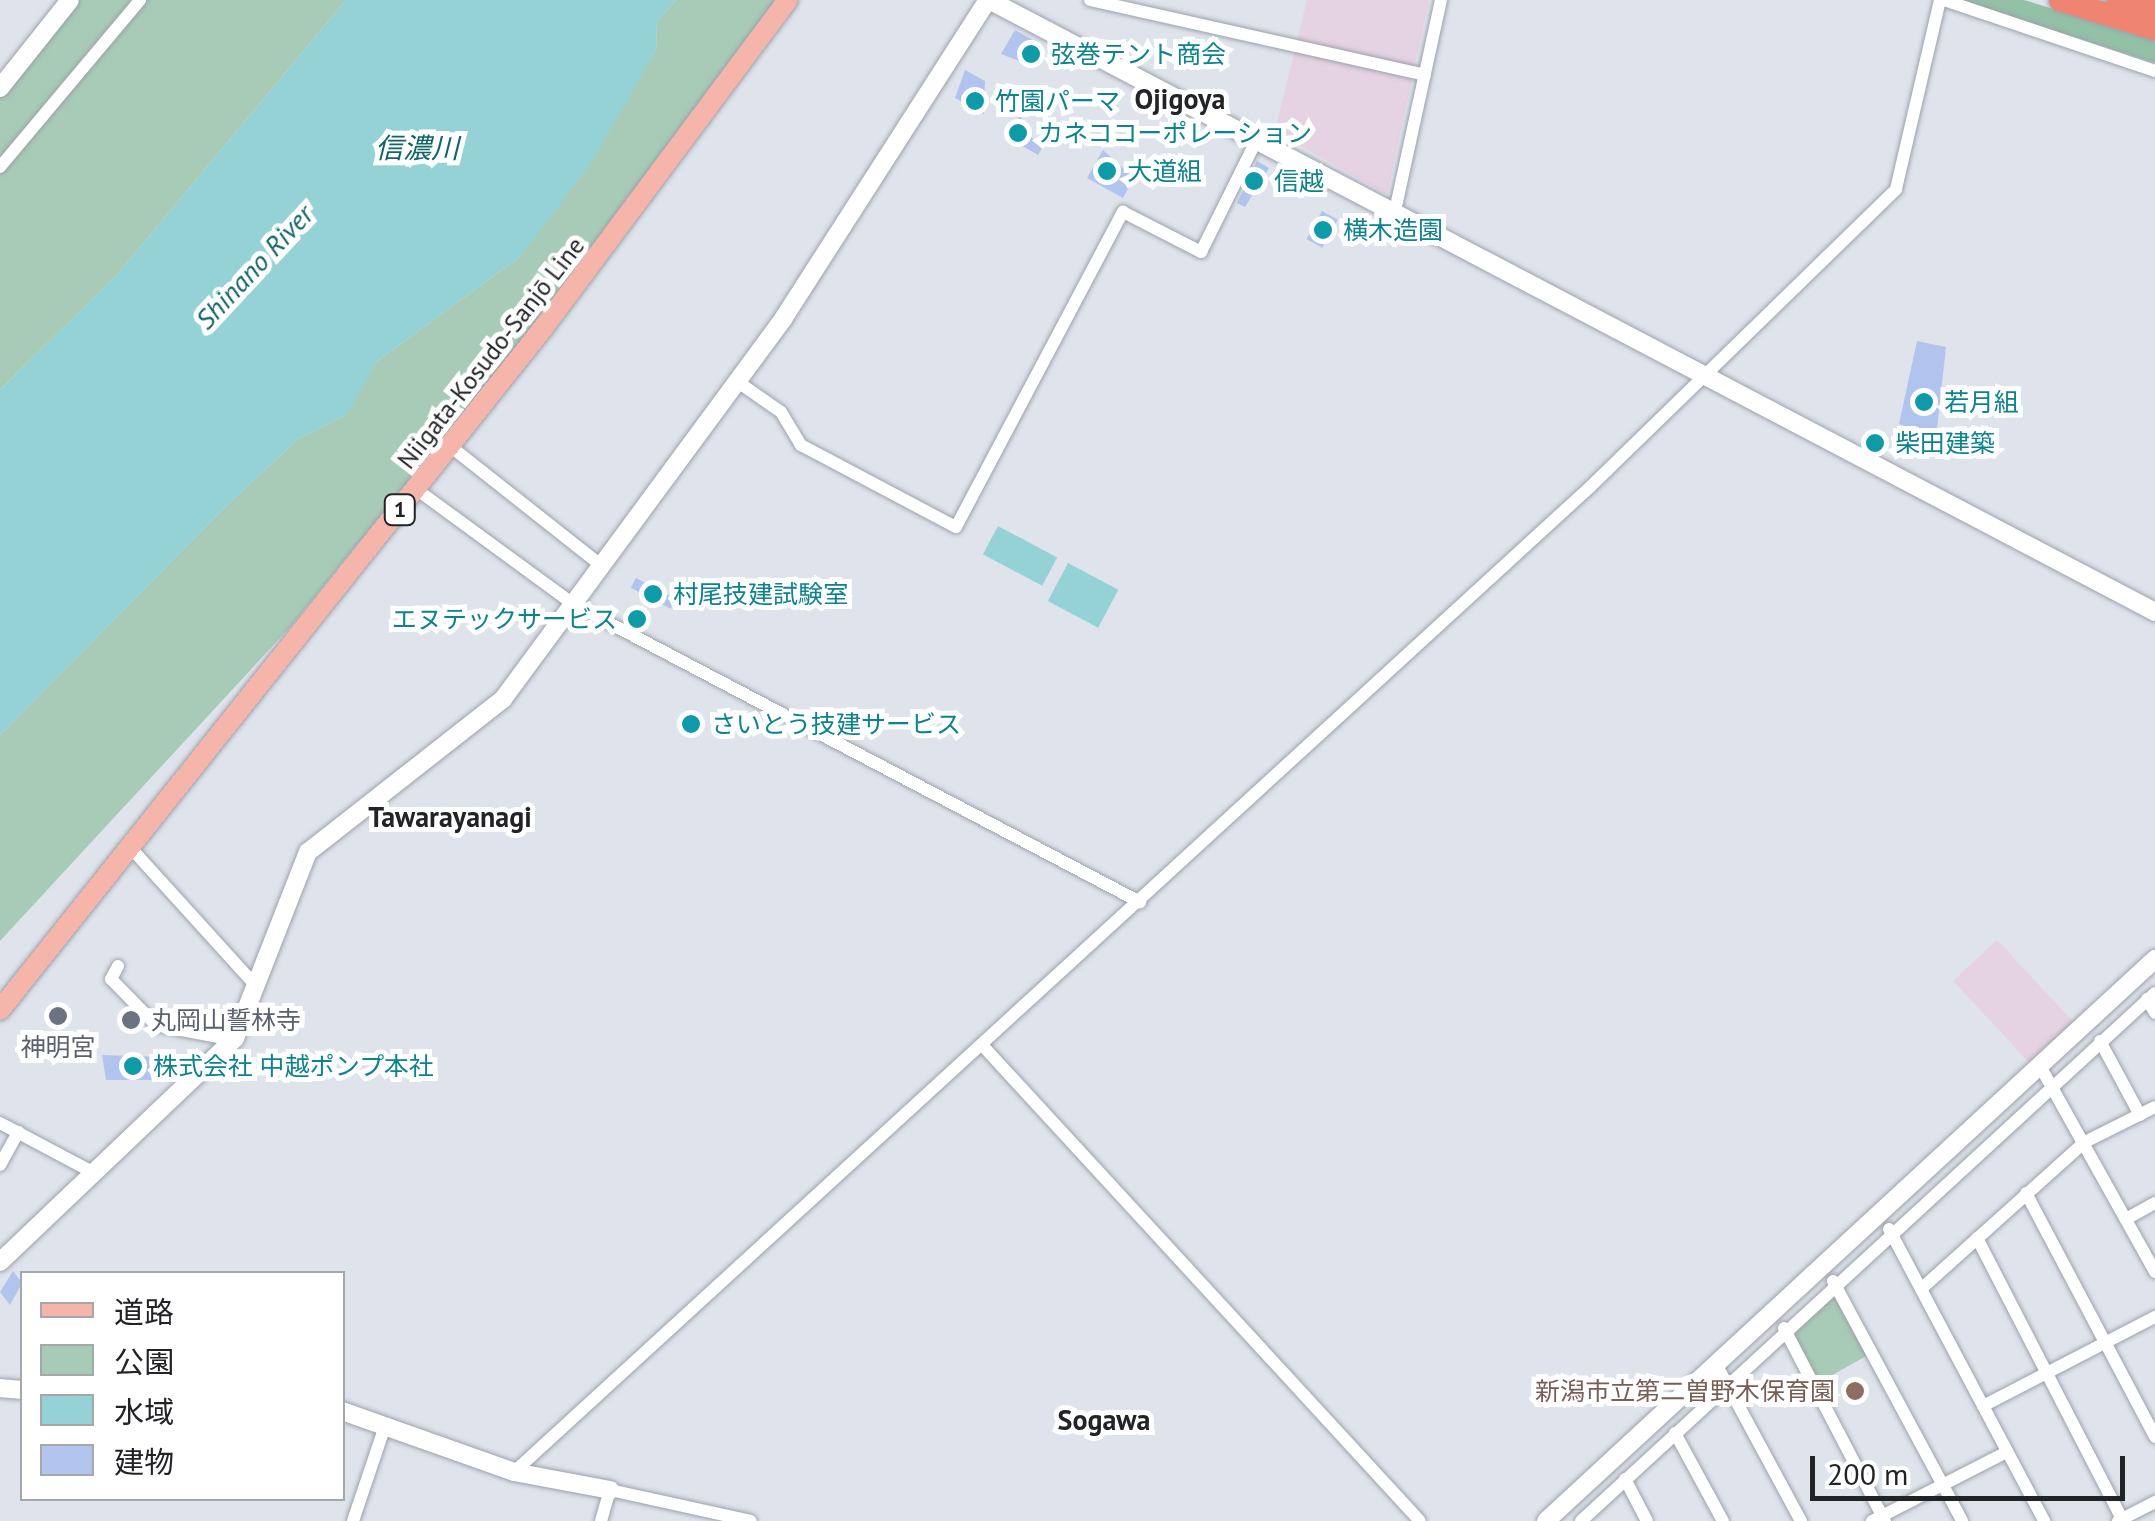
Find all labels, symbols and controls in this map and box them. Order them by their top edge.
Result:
place label: 弦巻テント商会 [1051,39,1226,69]
marker: 弦巻テント商会 [1020,43,1042,65]
district label: Ojigoya [1135,82,1225,116]
place label: 竹園パーマ [995,86,1120,116]
marker: 竹園パーマ [964,90,986,112]
place label: カネココーポレーション [1038,118,1313,148]
marker: カネココーポレーション [1007,122,1029,144]
water label: 信濃川 [375,131,459,165]
place label: 大道組 [1127,156,1202,186]
marker: 大道組 [1096,160,1118,182]
place label: 信越 [1274,166,1324,196]
marker: 信越 [1243,170,1265,192]
water label: Shinano River [188,198,320,336]
place label: 横木造園 [1343,215,1443,245]
marker: 横木造園 [1312,219,1334,241]
street label: Niigata-Kosudo-Sanjō Line [391,231,591,475]
place label: 若月組 [1944,387,2019,417]
marker: 若月組 [1913,391,1935,413]
place label: 柴田建築 [1895,428,1995,458]
marker: 柴田建築 [1864,432,1886,454]
road number: 1 [382,493,418,527]
place label: 村尾技建試験室 [673,579,848,609]
marker: 村尾技建試験室 [642,583,664,605]
place label: エヌテックサービス [392,604,617,634]
marker: エヌテックサービス [626,608,648,630]
place label: さいとう技建サービス [711,709,961,739]
marker: さいとう技建サービス [680,713,702,735]
district label: Tawarayanagi [368,800,532,834]
marker: 神明宮 [47,1005,69,1027]
place label: 丸岡山誓林寺 [151,1005,301,1035]
marker: 丸岡山誓林寺 [120,1009,142,1031]
place label: 神明宮 [21,1032,95,1062]
place label: 株式会社 中越ポンプ本社 [153,1051,435,1081]
marker: 株式会社 中越ポンプ本社 [122,1055,144,1077]
legend [20,1271,345,1501]
text: 道路 [114,1292,174,1331]
text: 公園 [114,1342,174,1381]
place label: 新潟市立第二曽野木保育園 [1535,1376,1835,1406]
marker: 新潟市立第二曽野木保育園 [1844,1380,1866,1402]
text: 水域 [114,1392,174,1431]
district label: Sogawa [1058,1403,1150,1437]
scale bar [1815,1436,2130,1498]
text: 建物 [114,1442,174,1481]
text: 200 m [1827,1454,1908,1493]

